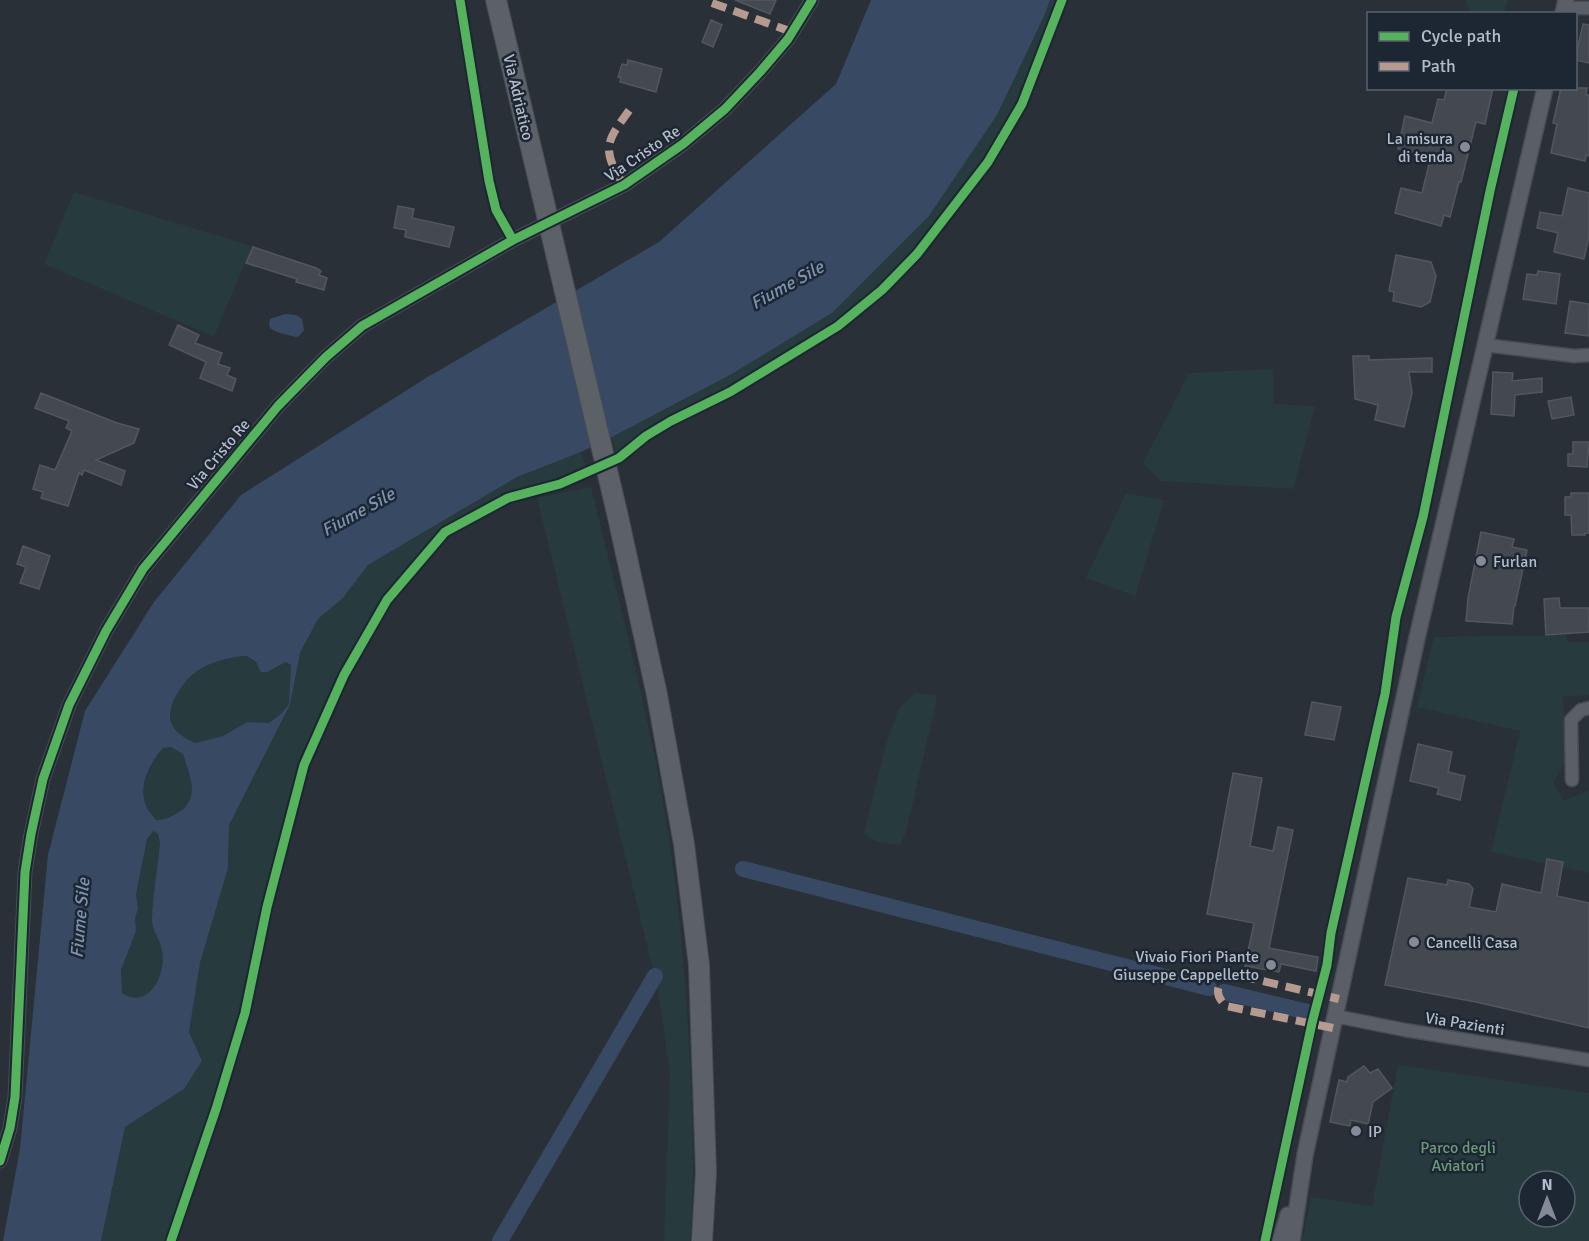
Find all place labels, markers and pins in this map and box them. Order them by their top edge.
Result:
place label: La misura di tenda [1386,129,1453,167]
marker: La misura di tenda [1458,140,1472,154]
place label: Furlan [1493,552,1537,572]
marker: Furlan [1474,554,1488,568]
place label: Cancelli Casa [1426,933,1518,953]
marker: Cancelli Casa [1407,935,1421,949]
place label: Vivaio Fiori Piante Giuseppe Cappelletto [1113,947,1259,985]
marker: Vivaio Fiori Piante Giuseppe Cappelletto [1264,958,1278,972]
place label: IP [1368,1122,1382,1142]
marker: IP [1349,1124,1363,1138]

